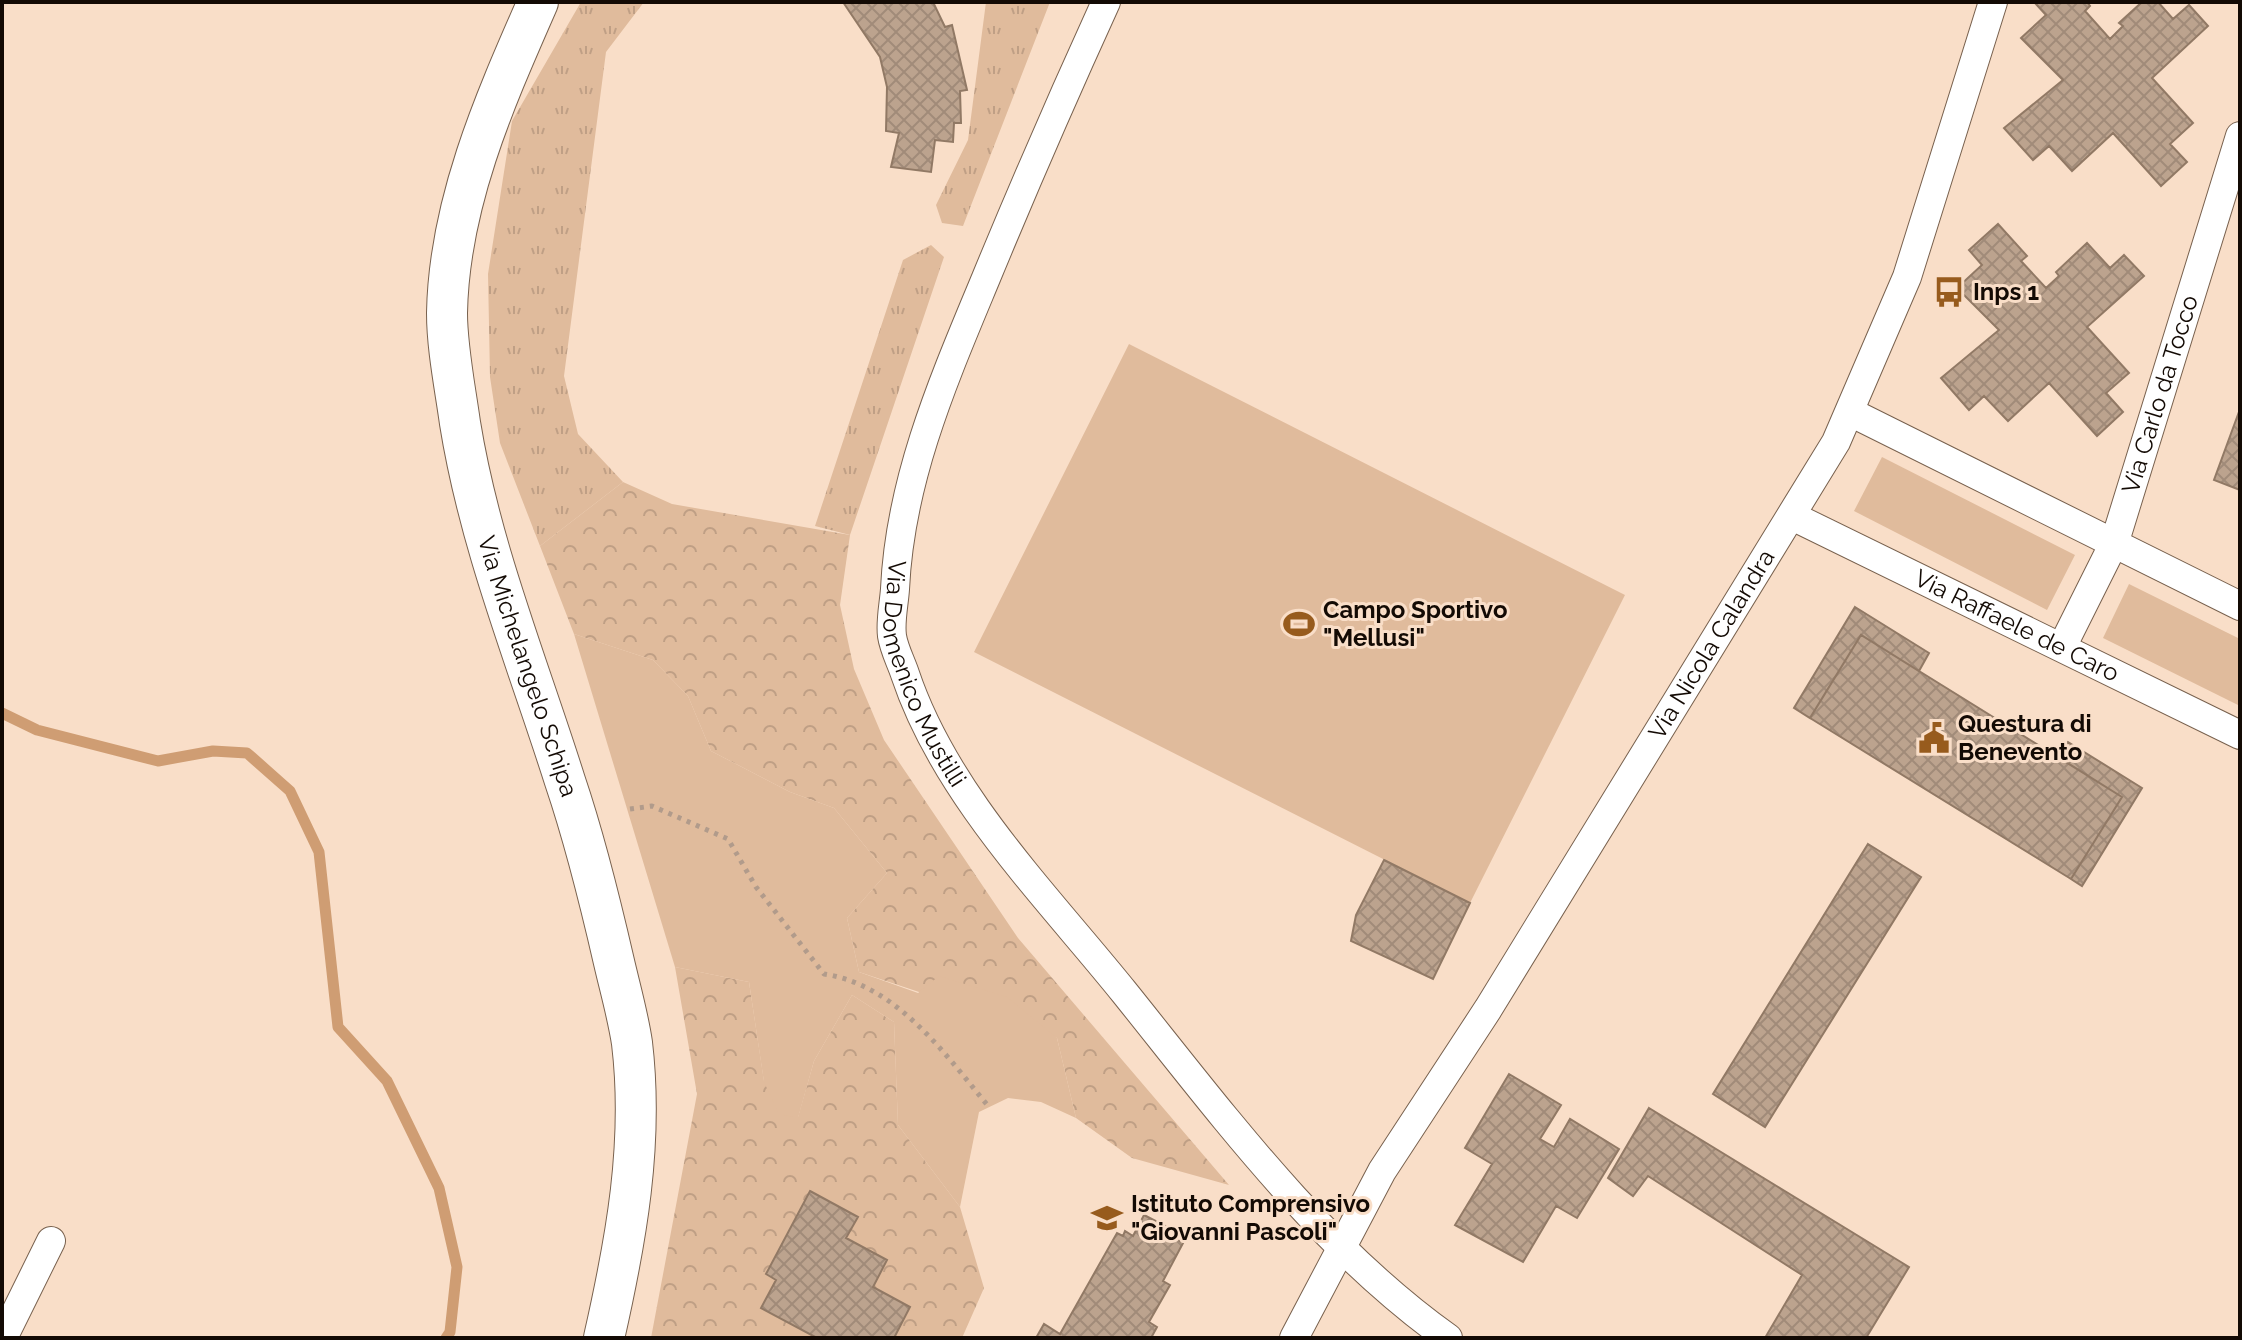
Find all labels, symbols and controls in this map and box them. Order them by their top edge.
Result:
bus stop icon: Inps 1 [1932,275,1966,309]
place label: Inps 1 [1973,277,2039,306]
street label: Via Carlo da Tocco [2116,292,2204,497]
street label: Via Michelangelo Schipa [472,533,584,800]
street label: Via Nicola Calandra [1642,544,1780,744]
street label: Via Domenico Mustilli [877,559,972,792]
street label: Via Raffaele de Caro [1910,563,2124,688]
place label: Campo Sportivo "Mellusi" [1323,595,1507,652]
sports icon: Campo Sportivo "Mellusi" [1282,607,1316,641]
place label: Questura di Benevento [1958,709,2092,766]
public building icon: Questura di Benevento [1917,721,1951,755]
place label: Istituto Comprensivo "Giovanni Pascoli" [1131,1189,1370,1246]
school or university icon: Istituto Comprensivo "Giovanni Pascoli" [1090,1201,1124,1235]

